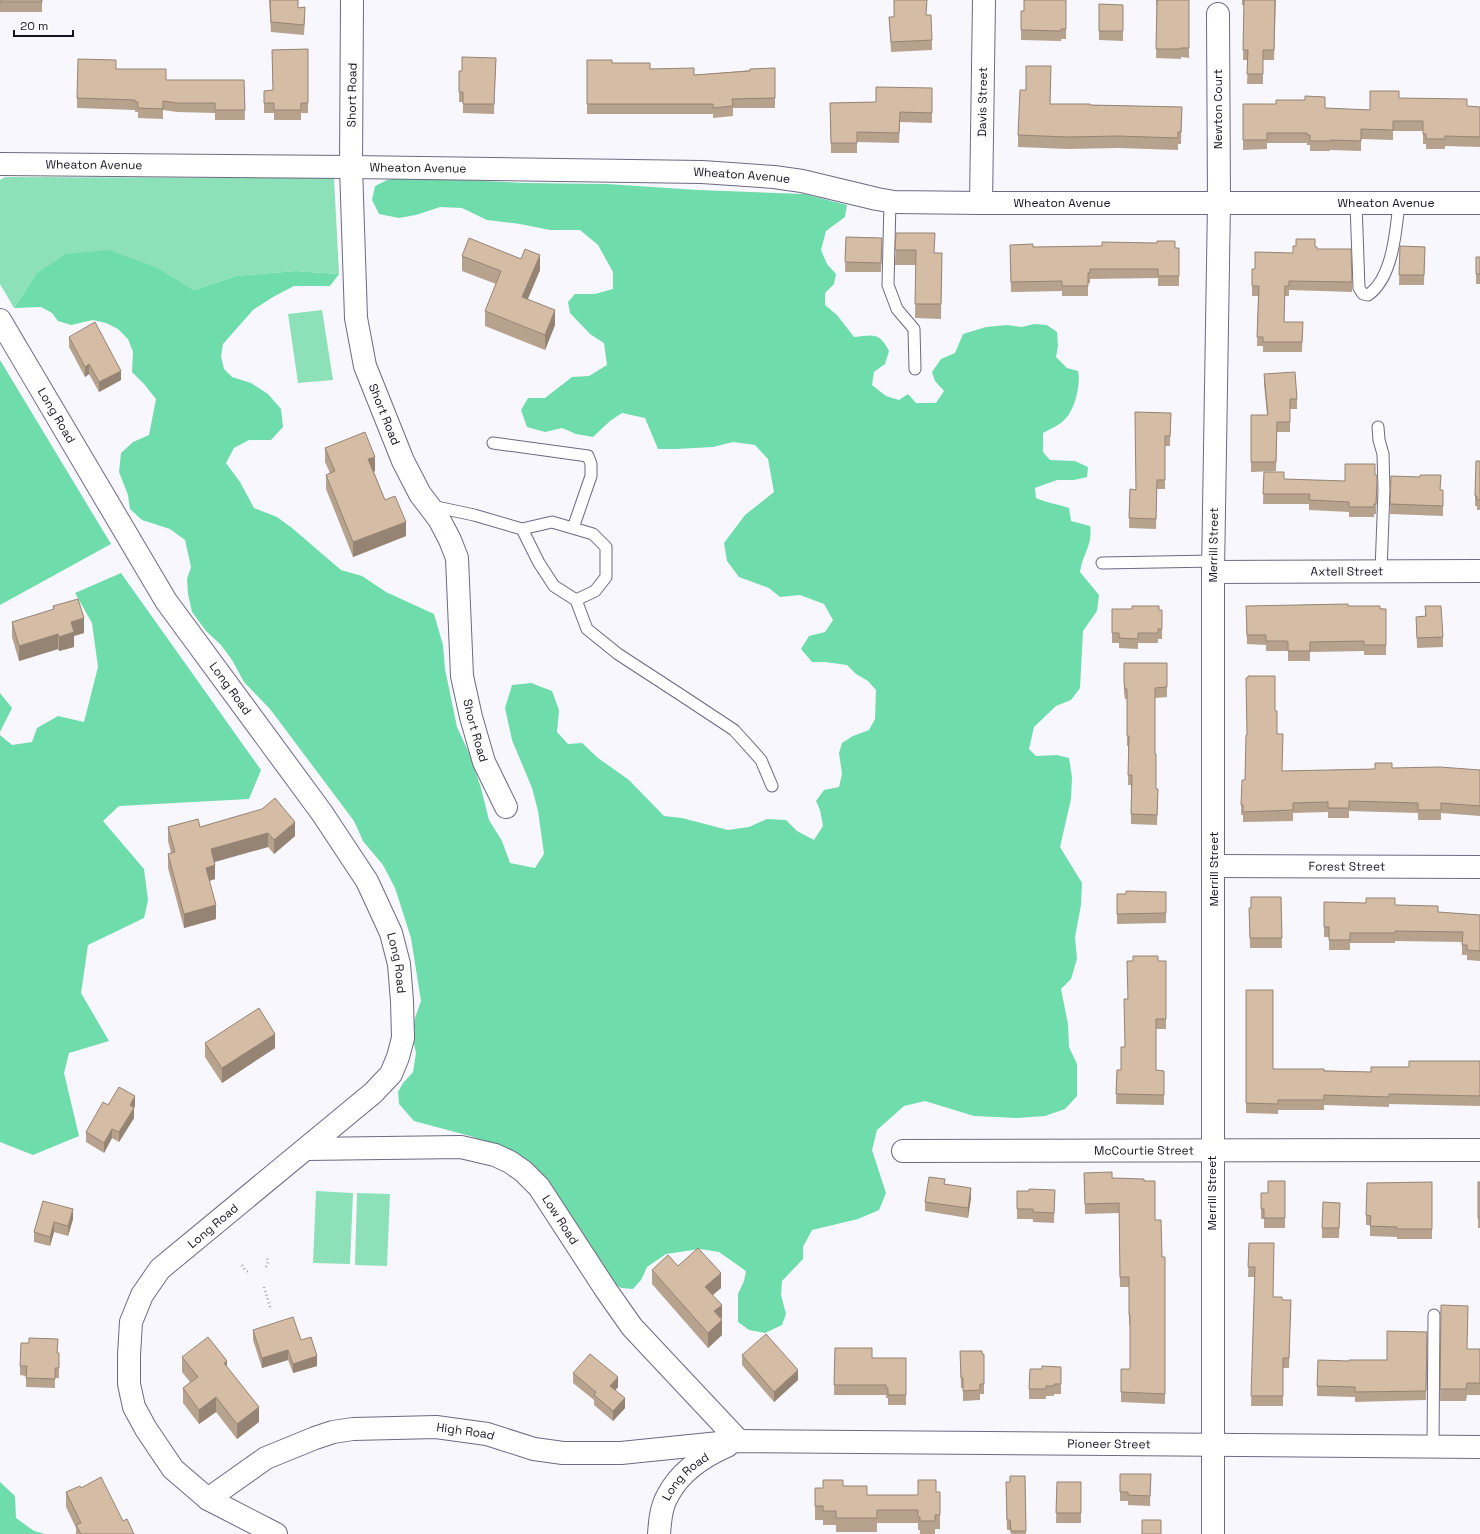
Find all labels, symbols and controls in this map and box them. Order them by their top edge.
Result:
scale bar [14,12,73,38]
text: 20 m [20,18,48,34]
street label: Short Road [343,63,361,127]
street label: Davis Street [974,67,991,137]
street label: Newton Court [1210,69,1226,149]
street label: Wheaton Avenue [45,156,143,173]
street label: Wheaton Avenue [369,159,467,177]
street label: Wheaton Avenue [693,164,791,187]
street label: Wheaton Avenue [1014,195,1111,211]
street label: Wheaton Avenue [1338,195,1435,211]
street label: Short Road [365,381,404,447]
street label: Long Road [34,385,79,446]
street label: Merrill Street [1205,507,1222,583]
street label: Axtell Street [1311,563,1383,580]
street label: Long Road [206,659,255,718]
street label: Short Road [459,697,492,764]
street label: Merrill Street [1206,831,1222,907]
street label: Forest Street [1309,858,1385,875]
street label: Long Road [383,931,409,994]
street label: McCourtie Street [1094,1142,1194,1159]
street label: Merrill Street [1204,1155,1220,1231]
street label: Low Road [538,1192,582,1248]
street label: Long Road [184,1200,242,1252]
street label: High Road [435,1419,497,1444]
street label: Pioneer Street [1067,1436,1151,1452]
street label: Long Road [658,1449,712,1503]

